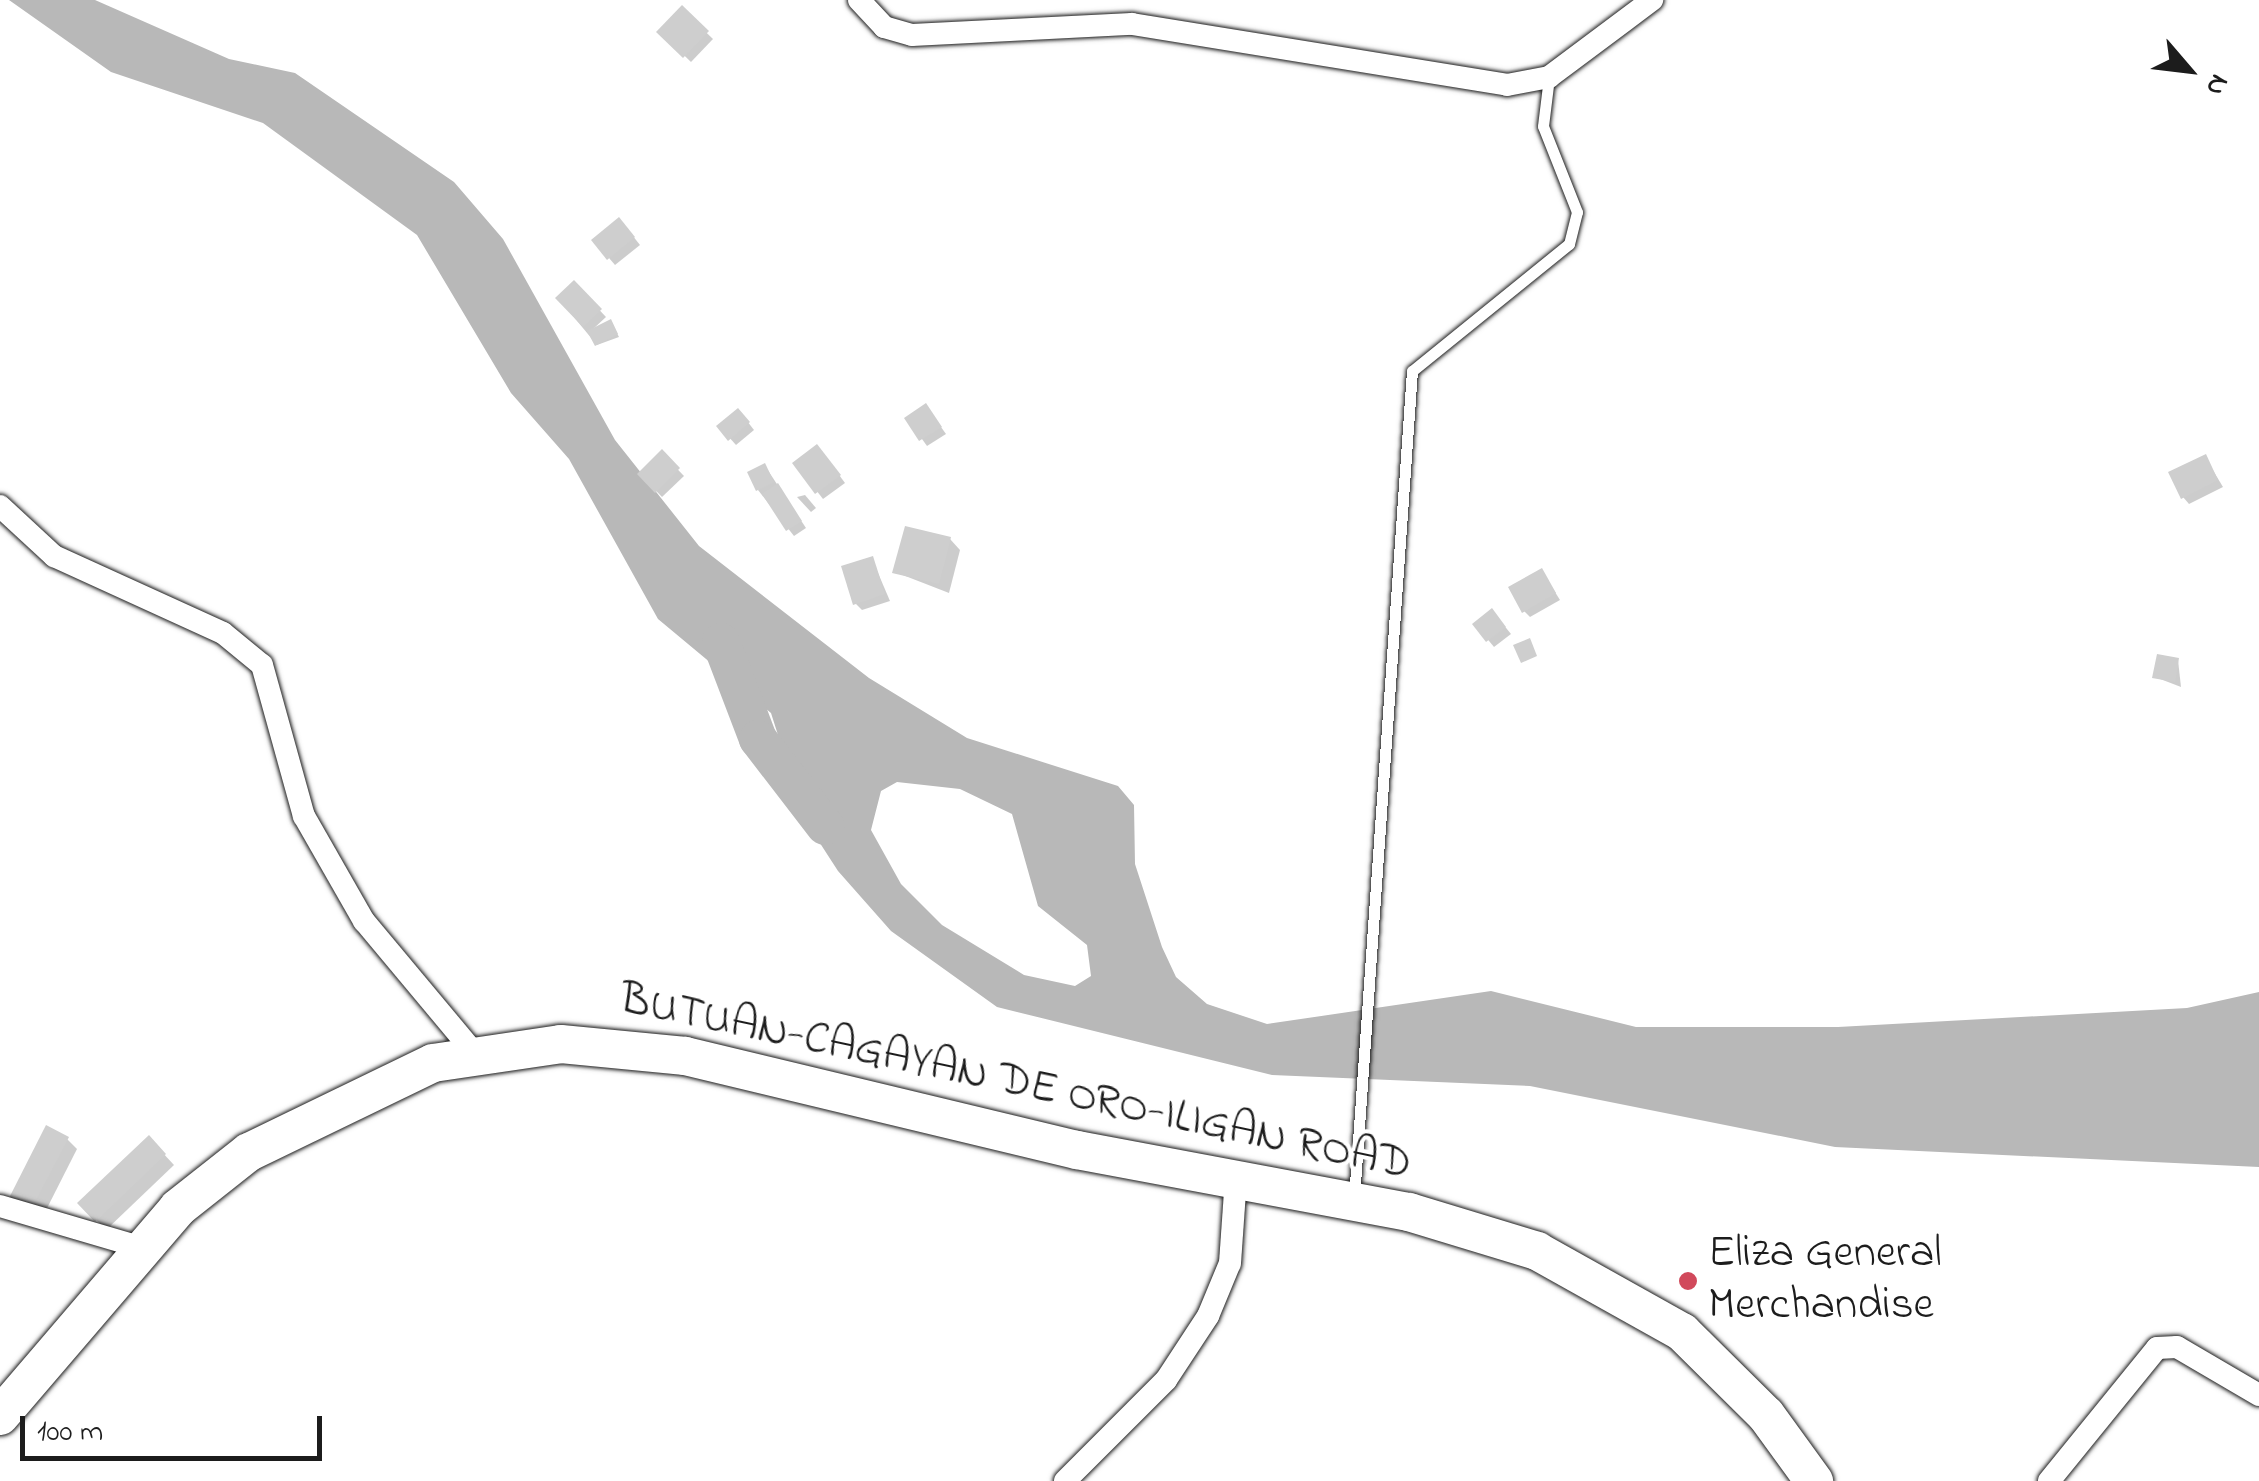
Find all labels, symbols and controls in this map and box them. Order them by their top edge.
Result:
north arrow [2139,20,2239,120]
text: N [2193,66,2238,102]
street label: BUTUAN-CAGAYAN DE ORO-ILIGAN ROAD [614,974,1416,1194]
place label: Eliza General Merchandise [1708,1228,1942,1334]
marker: Eliza General Merchandise [1677,1270,1699,1292]
scale bar [25,1396,328,1458]
text: 100 m [37,1411,103,1455]

